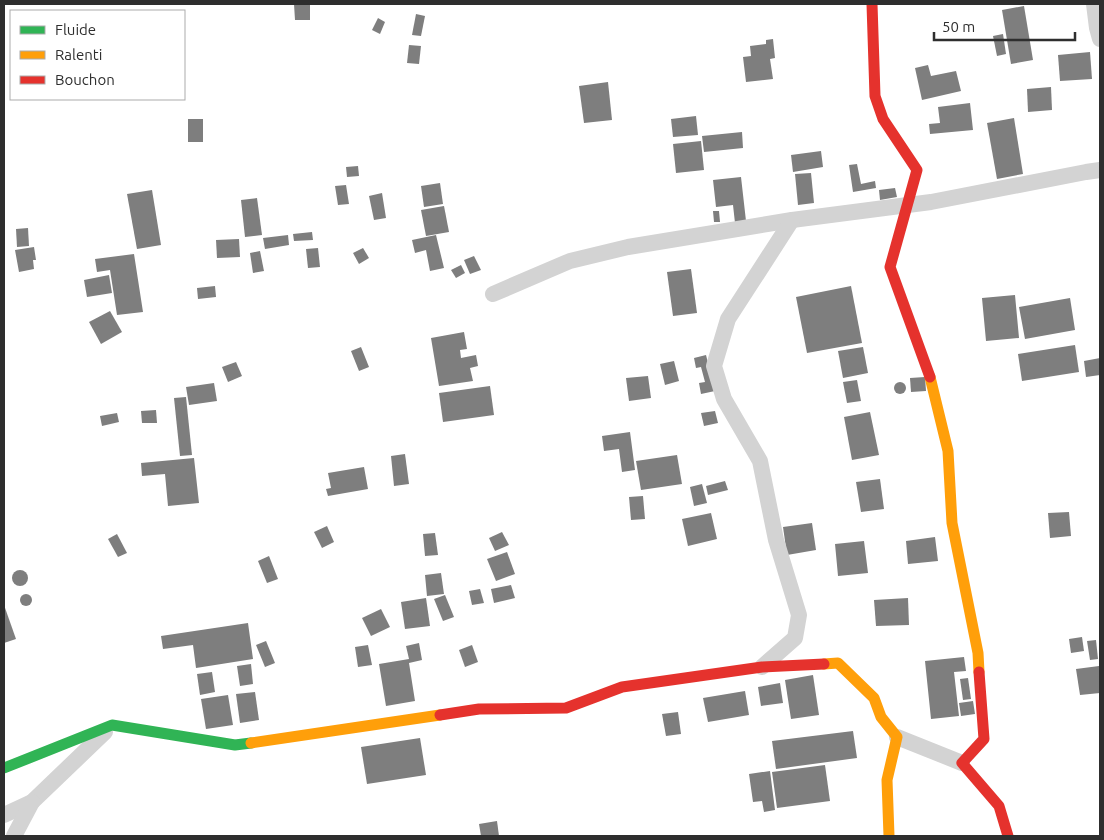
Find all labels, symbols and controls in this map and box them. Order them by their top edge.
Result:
legend [10,10,185,100]
scale bar [934,10,1075,42]
text: 50 m [942,18,975,35]
text: Fluide [55,21,96,38]
text: Ralenti [55,46,102,63]
text: Bouchon [55,71,115,88]

